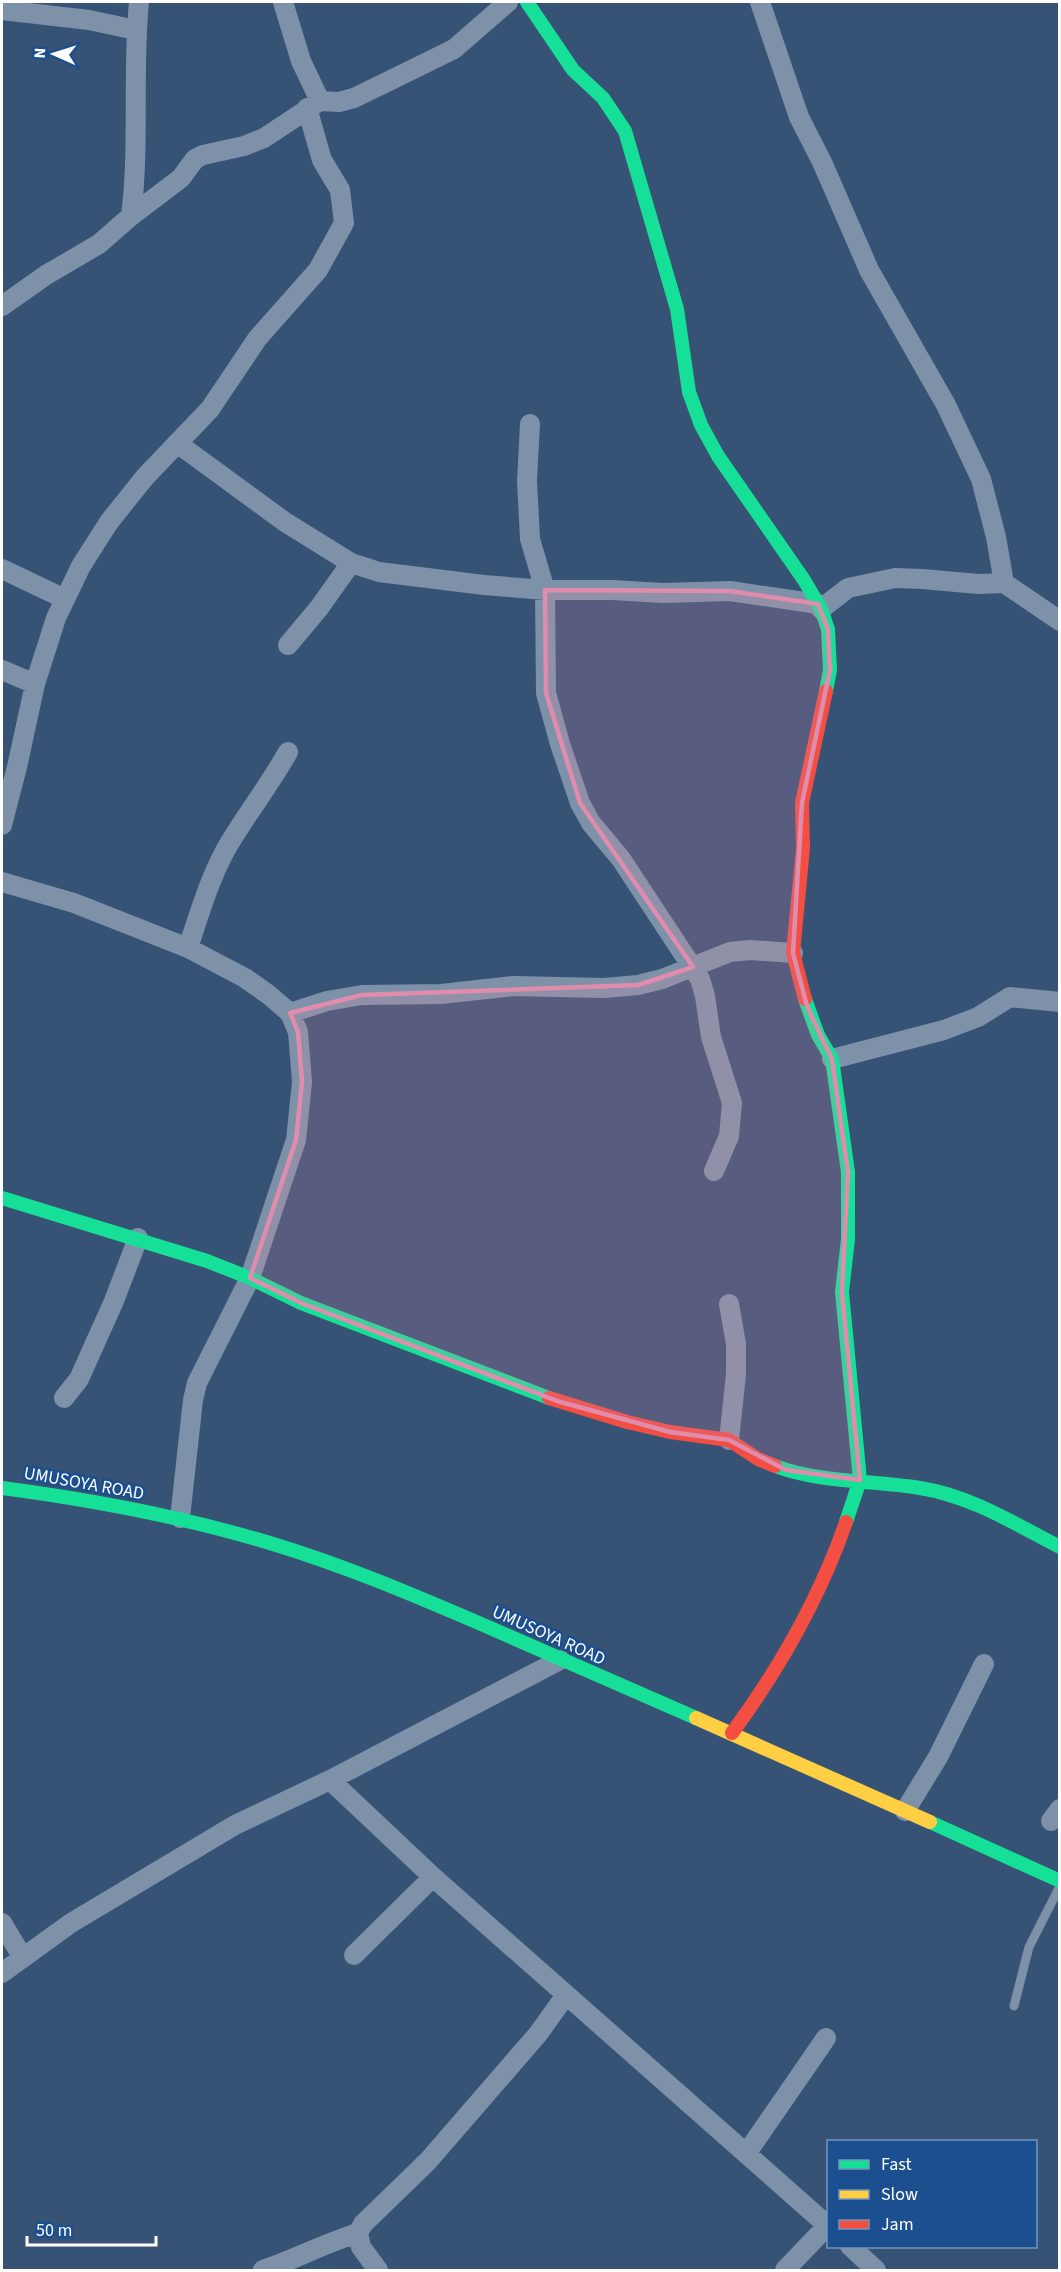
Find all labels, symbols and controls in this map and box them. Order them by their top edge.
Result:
north arrow [24,24,84,84]
text: N [29,47,51,59]
street label: UMUSOYA ROAD [22,1461,146,1506]
street label: UMUSOYA ROAD [488,1599,610,1672]
legend [827,2140,1037,2248]
text: Fast [881,2152,912,2177]
text: Slow [881,2182,918,2207]
scale bar [27,2209,156,2247]
text: Jam [881,2212,914,2237]
text: 50 m [36,2218,72,2243]

